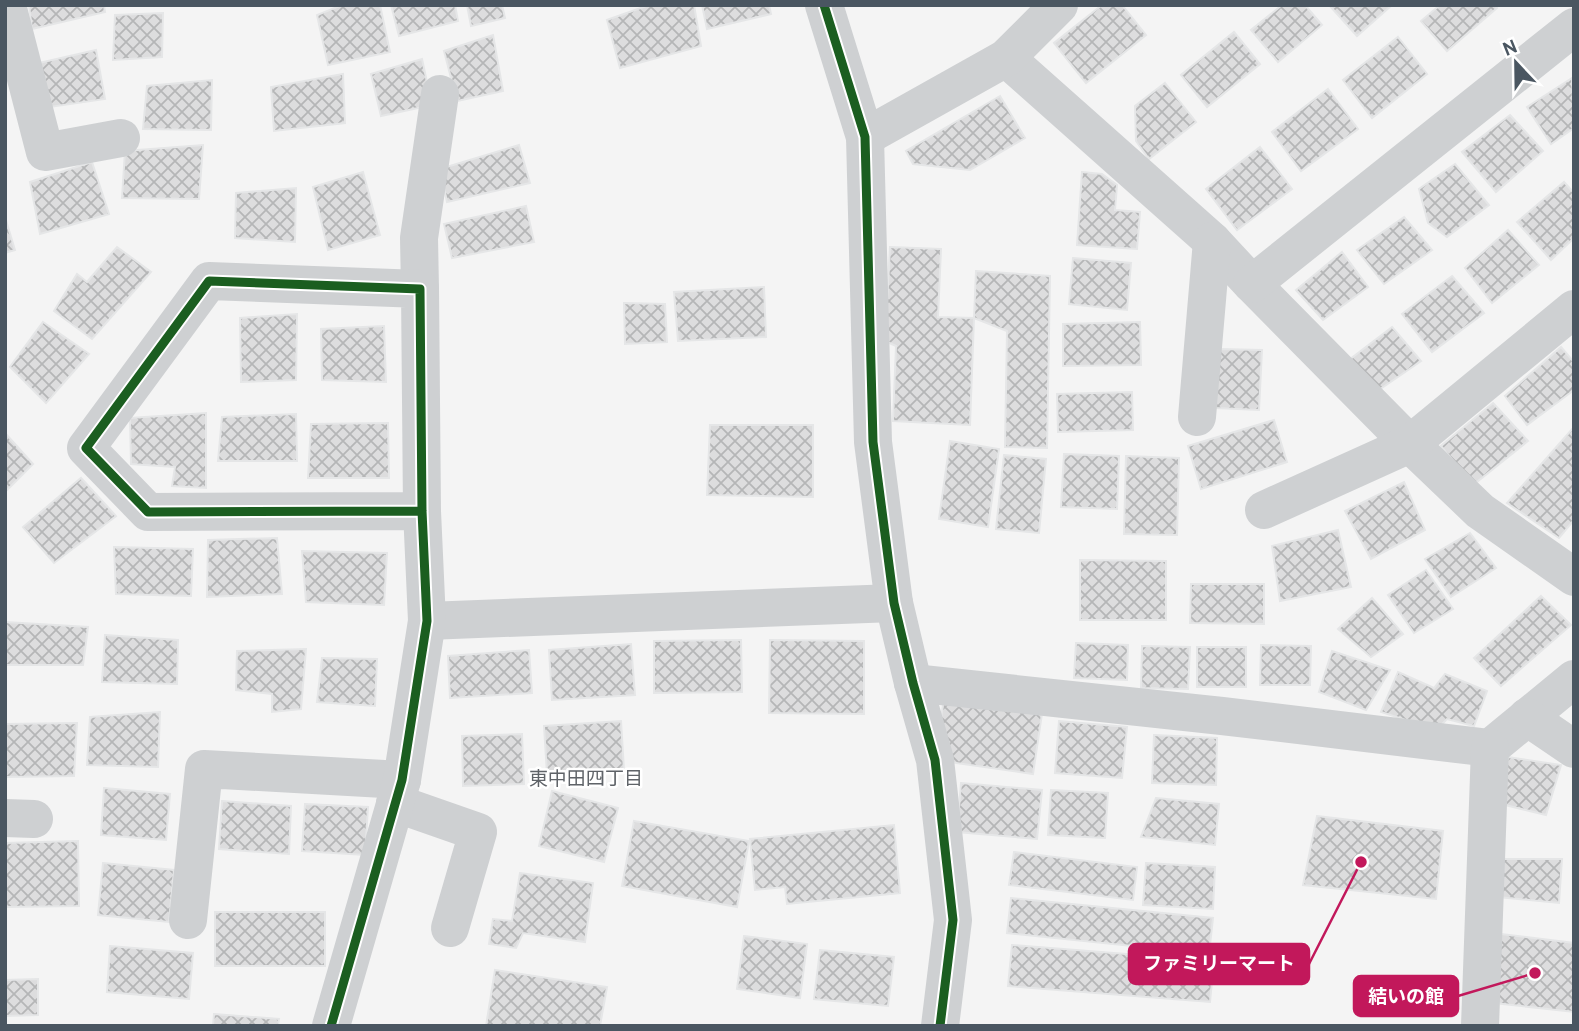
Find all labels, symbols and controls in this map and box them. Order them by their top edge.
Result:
north arrow [1481,28,1551,98]
text: N [1500,35,1521,63]
district label: 東中田四丁目 [529,768,643,792]
callout: ファミリーマート [1129,944,1309,984]
text: ファミリーマート [1143,953,1295,977]
callout: 結いの館 [1354,976,1458,1016]
text: 結いの館 [1368,986,1444,1010]

